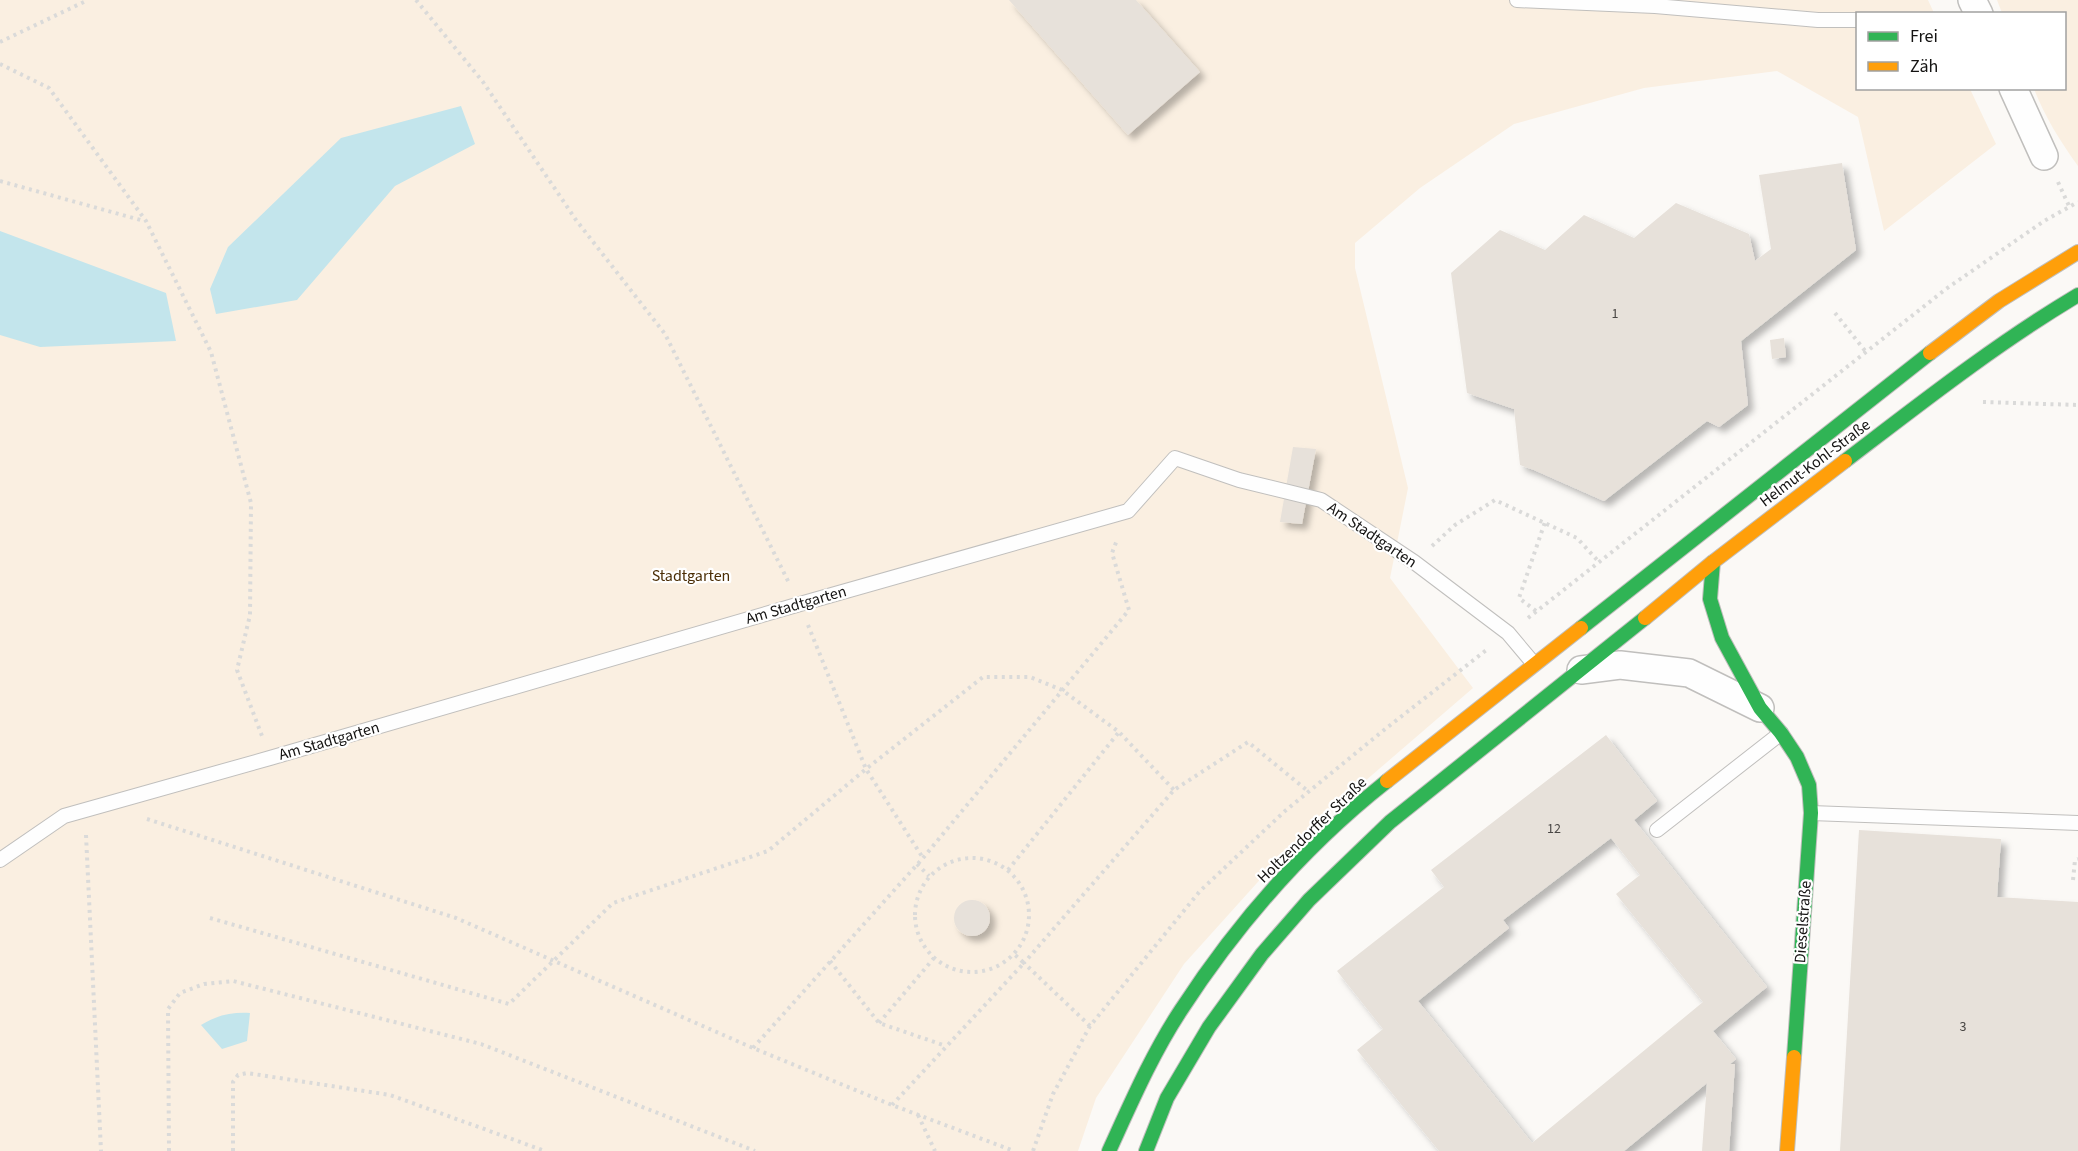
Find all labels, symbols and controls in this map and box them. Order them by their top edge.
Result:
legend [1856,12,2066,90]
text: Frei [1910,24,1938,49]
text: Zäh [1910,54,1938,79]
house number: 1 [1612,304,1619,324]
street label: Helmut-Kohl-Straße [1755,414,1875,512]
street label: Am Stadtgarten [1323,497,1421,573]
park label: Stadtgarten [652,565,730,587]
street label: Am Stadtgarten [743,580,849,630]
street label: Am Stadtgarten [276,716,382,766]
street label: Holtzendorffer Straße [1252,772,1372,888]
house number: 12 [1547,819,1561,839]
street label: Dieselstraße [1789,880,1817,964]
house number: 3 [1960,1017,1967,1037]

